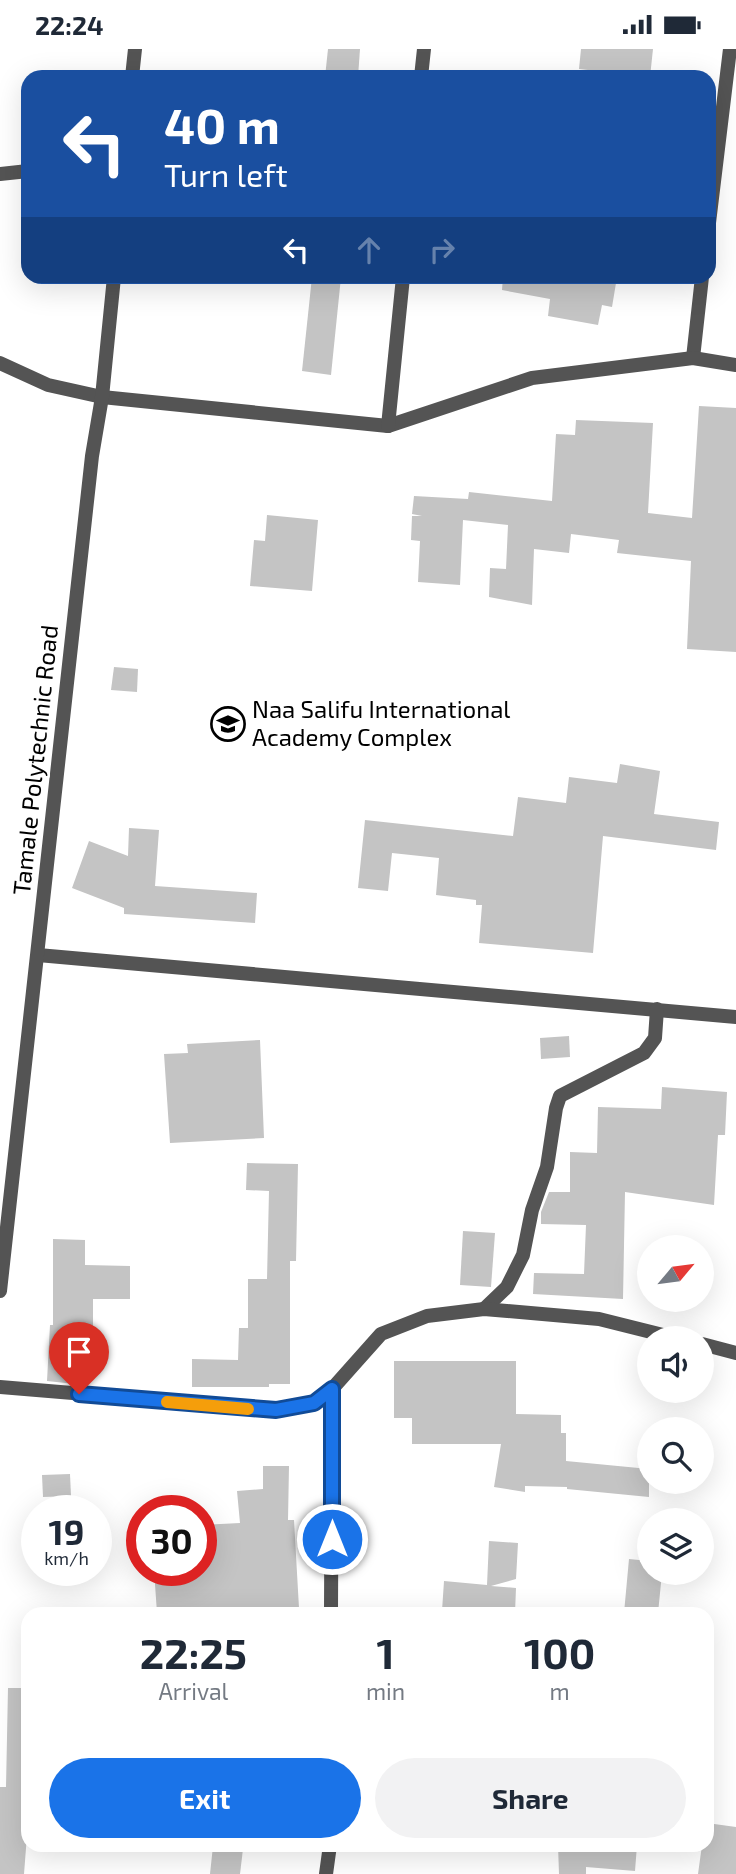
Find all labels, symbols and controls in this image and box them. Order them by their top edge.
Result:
text: 22:24 [35,9,104,40]
text: 40 m [164,95,280,154]
icon: left [49,98,140,189]
text: Turn left [164,155,288,193]
icon: left [277,231,315,269]
icon: ahead [350,231,388,269]
icon: right [423,231,461,269]
street label: Tamale Polytechnic Road [6,623,63,896]
place label: Naa Salifu International Academy Complex [252,694,510,751]
school or university icon: Naa Salifu International Academy Complex [209,705,247,743]
north arrow [637,1235,714,1313]
map controls [637,1235,714,1585]
pin [49,1322,109,1394]
button: sound [637,1326,714,1403]
icon: arrive [60,1333,98,1371]
button: search [637,1417,714,1494]
speed limit sign: 30 [126,1495,217,1586]
position arrow [295,1502,369,1576]
button: layers [637,1508,714,1585]
text: 19 [49,1510,84,1552]
text: km/h [44,1547,89,1569]
text: 22:25 [140,1627,247,1677]
text: 1 [376,1627,395,1677]
text: 100 [524,1627,595,1677]
text: Arrival [158,1677,228,1705]
text: min [366,1677,405,1705]
text: m [549,1677,570,1705]
button: Exit [49,1758,361,1838]
button: Share [375,1758,686,1838]

